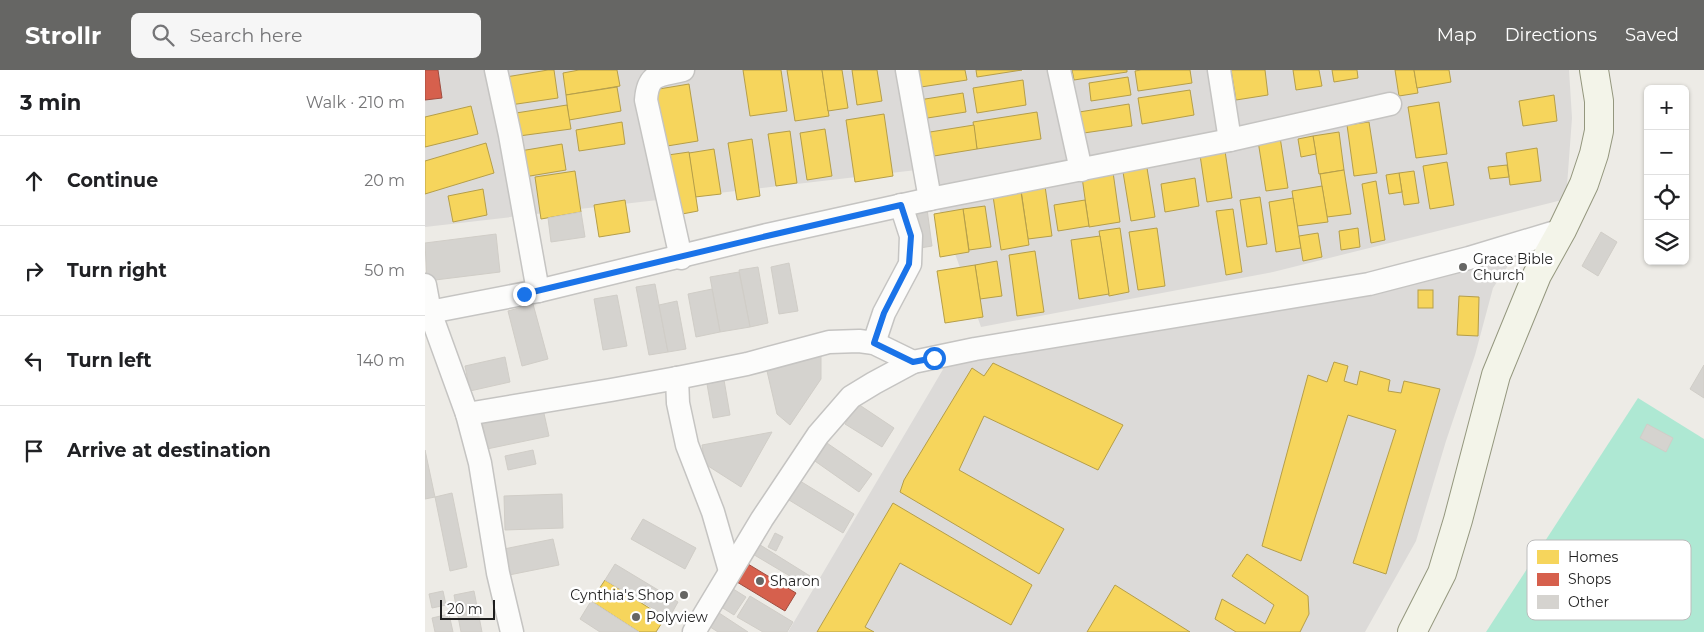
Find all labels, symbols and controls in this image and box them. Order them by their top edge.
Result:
search box [131,13,481,58]
text: Strollr [25,21,101,50]
icon: search [149,21,177,49]
text: Search here [189,24,302,47]
text: Map [1437,24,1477,46]
text: Directions [1505,24,1597,46]
text: Saved [1625,24,1679,46]
map controls [1644,85,1689,265]
button: + [1644,85,1689,130]
text: 3 min [20,90,81,115]
text: Walk · 210 m [306,93,405,112]
button: − [1644,130,1689,175]
icon: ahead [20,167,48,195]
text: Continue [67,169,158,192]
text: 20 m [364,171,405,190]
button: locate [1644,175,1689,220]
button: layers [1644,220,1689,265]
place label: Grace Bible Church [1473,250,1553,284]
icon: right [20,257,48,285]
text: Turn right [67,259,167,282]
text: 50 m [364,261,405,280]
marker: Grace Bible Church [1457,261,1469,273]
route end [513,283,536,306]
icon: left [20,347,48,375]
route start [923,347,946,370]
text: Turn left [67,349,152,372]
text: 140 m [357,351,405,370]
icon: arrive [20,437,48,465]
text: Arrive at destination [67,439,271,462]
legend [1527,540,1691,620]
text: Homes [1568,548,1618,566]
text: Shops [1568,570,1611,588]
place label: Sharon [770,572,820,590]
marker: Sharon [754,575,766,587]
place label: Cynthia's Shop [570,586,674,604]
marker: Cynthia's Shop [678,589,690,601]
text: Other [1568,593,1609,611]
scale bar [440,597,495,620]
text: 20 m [447,600,483,618]
place label: Polyview [646,608,709,626]
marker: Polyview [630,611,642,623]

